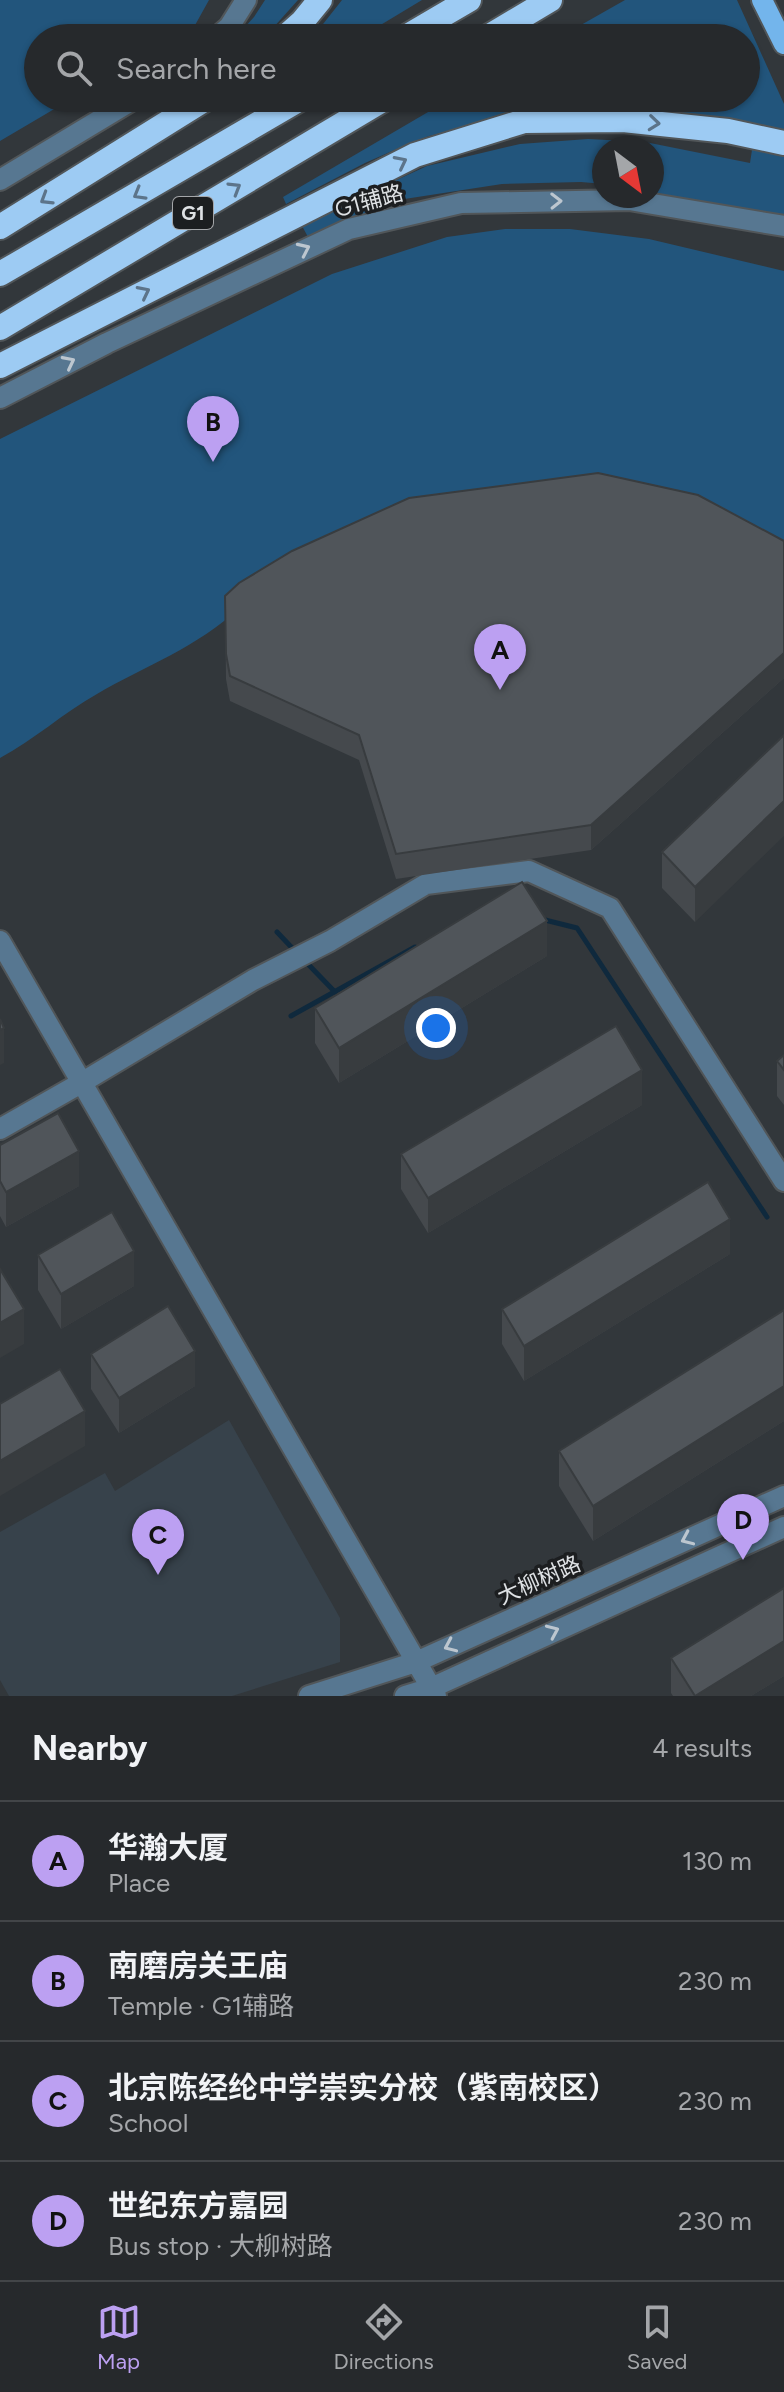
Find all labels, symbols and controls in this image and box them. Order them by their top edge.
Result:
search box [24,24,760,112]
icon: search [52,46,96,90]
text: Search here [116,50,276,87]
one-way arrow [648,115,661,132]
north arrow [592,136,664,208]
one-way arrow [393,156,408,172]
street label: G1辅路 [332,179,406,223]
one-way arrow [226,182,241,198]
one-way arrow [133,184,147,200]
one-way arrow [40,189,55,205]
one-way arrow [550,192,563,210]
road number: G1 [173,197,213,229]
one-way arrow [295,243,310,259]
one-way arrow [136,286,150,301]
one-way arrow [61,356,76,372]
pin: B [187,396,239,462]
pin: A [474,624,526,690]
your location [416,1008,456,1048]
pin: D [717,1494,769,1560]
pin: C [132,1509,184,1575]
one-way arrow [681,1530,696,1546]
street label: 大柳树路 [493,1550,585,1610]
one-way arrow [545,1625,559,1641]
one-way arrow [444,1637,459,1653]
text: Nearby [32,1728,147,1769]
text: 4 results [652,1732,752,1764]
text: 华瀚大厦 [108,1829,228,1866]
text: A [49,1845,67,1877]
text: 130 m [682,1845,752,1877]
text: Place [108,1867,170,1899]
text: 南磨房关王庙 [108,1947,288,1984]
text: B [50,1965,66,1997]
text: 230 m [678,1965,752,1997]
text: Temple · G1辅路 [108,1990,294,2022]
text: 北京陈经纶中学崇实分校（紫南校区） [108,2069,618,2106]
text: C [49,2085,67,2117]
text: 230 m [678,2085,752,2117]
text: School [108,2107,188,2139]
text: 世纪东方嘉园 [108,2187,288,2224]
text: D [49,2205,67,2237]
text: 230 m [678,2205,752,2237]
text: Bus stop · 大柳树路 [108,2230,333,2262]
tab: Map [97,2300,141,2375]
tab: Directions [334,2300,434,2375]
tab: Saved [627,2300,687,2375]

